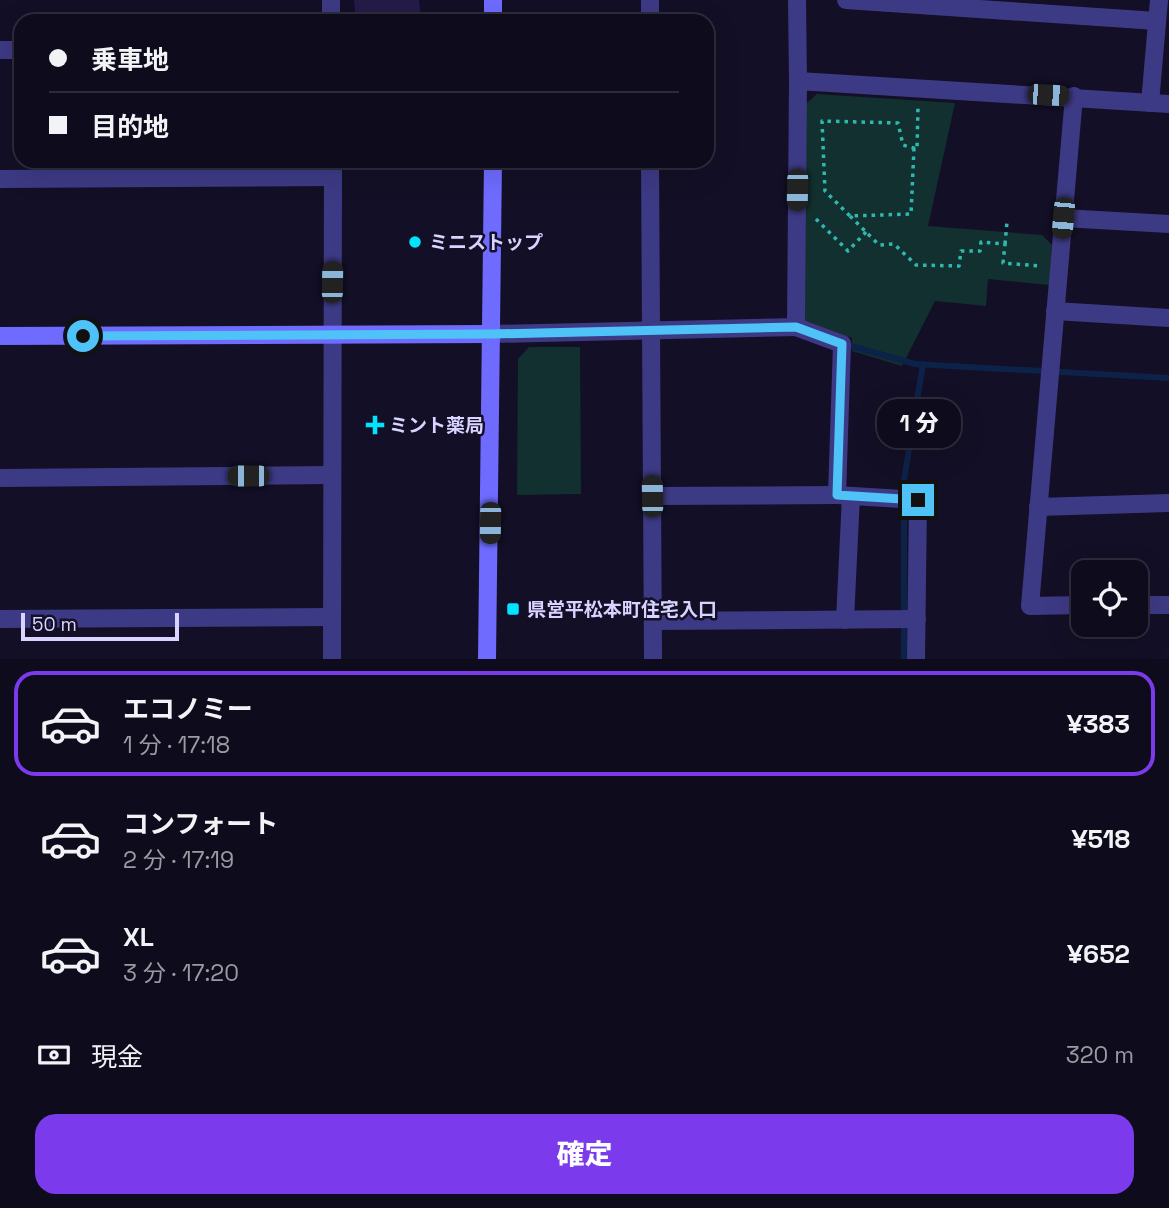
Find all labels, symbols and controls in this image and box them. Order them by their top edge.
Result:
text: 乗車地 [91,43,169,77]
car [1027,83,1070,107]
text: 目的地 [91,110,169,144]
car [787,169,808,211]
car [1051,196,1076,240]
place label: ミニストップ [429,230,543,255]
marker: ミニストップ [407,234,423,250]
car [322,261,343,303]
route start [67,320,99,352]
callout: 1 分 [876,398,960,448]
text: 1 分 [899,408,939,438]
place label: ミント薬局 [389,413,484,438]
marker: ミント薬局 [367,417,383,433]
car [228,466,270,487]
car [642,475,663,517]
route end [902,484,934,516]
car [480,502,501,544]
map controls [1071,560,1148,637]
button: locate [1071,560,1148,637]
place label: 県営平松本町住宅入口 [527,597,717,622]
marker: 県営平松本町住宅入口 [505,601,521,617]
scale bar [21,610,178,641]
text: 50 m [32,612,77,637]
icon: car [39,692,102,755]
text: エコノミー [123,692,253,726]
text: ¥383 [1067,707,1130,741]
text: 1 分 · 17:18 [123,730,230,760]
icon: car [39,807,102,870]
text: コンフォート [123,807,278,841]
text: ¥518 [1071,822,1130,856]
text: 2 分 · 17:19 [123,845,234,875]
text: XL [123,920,154,954]
icon: car [39,922,102,985]
text: ¥652 [1067,937,1130,971]
text: 3 分 · 17:20 [123,958,239,988]
icon: cash [35,1036,73,1074]
text: 現金 [91,1040,143,1074]
text: 320 m [1066,1040,1134,1070]
button: 確定 [35,1114,1134,1194]

